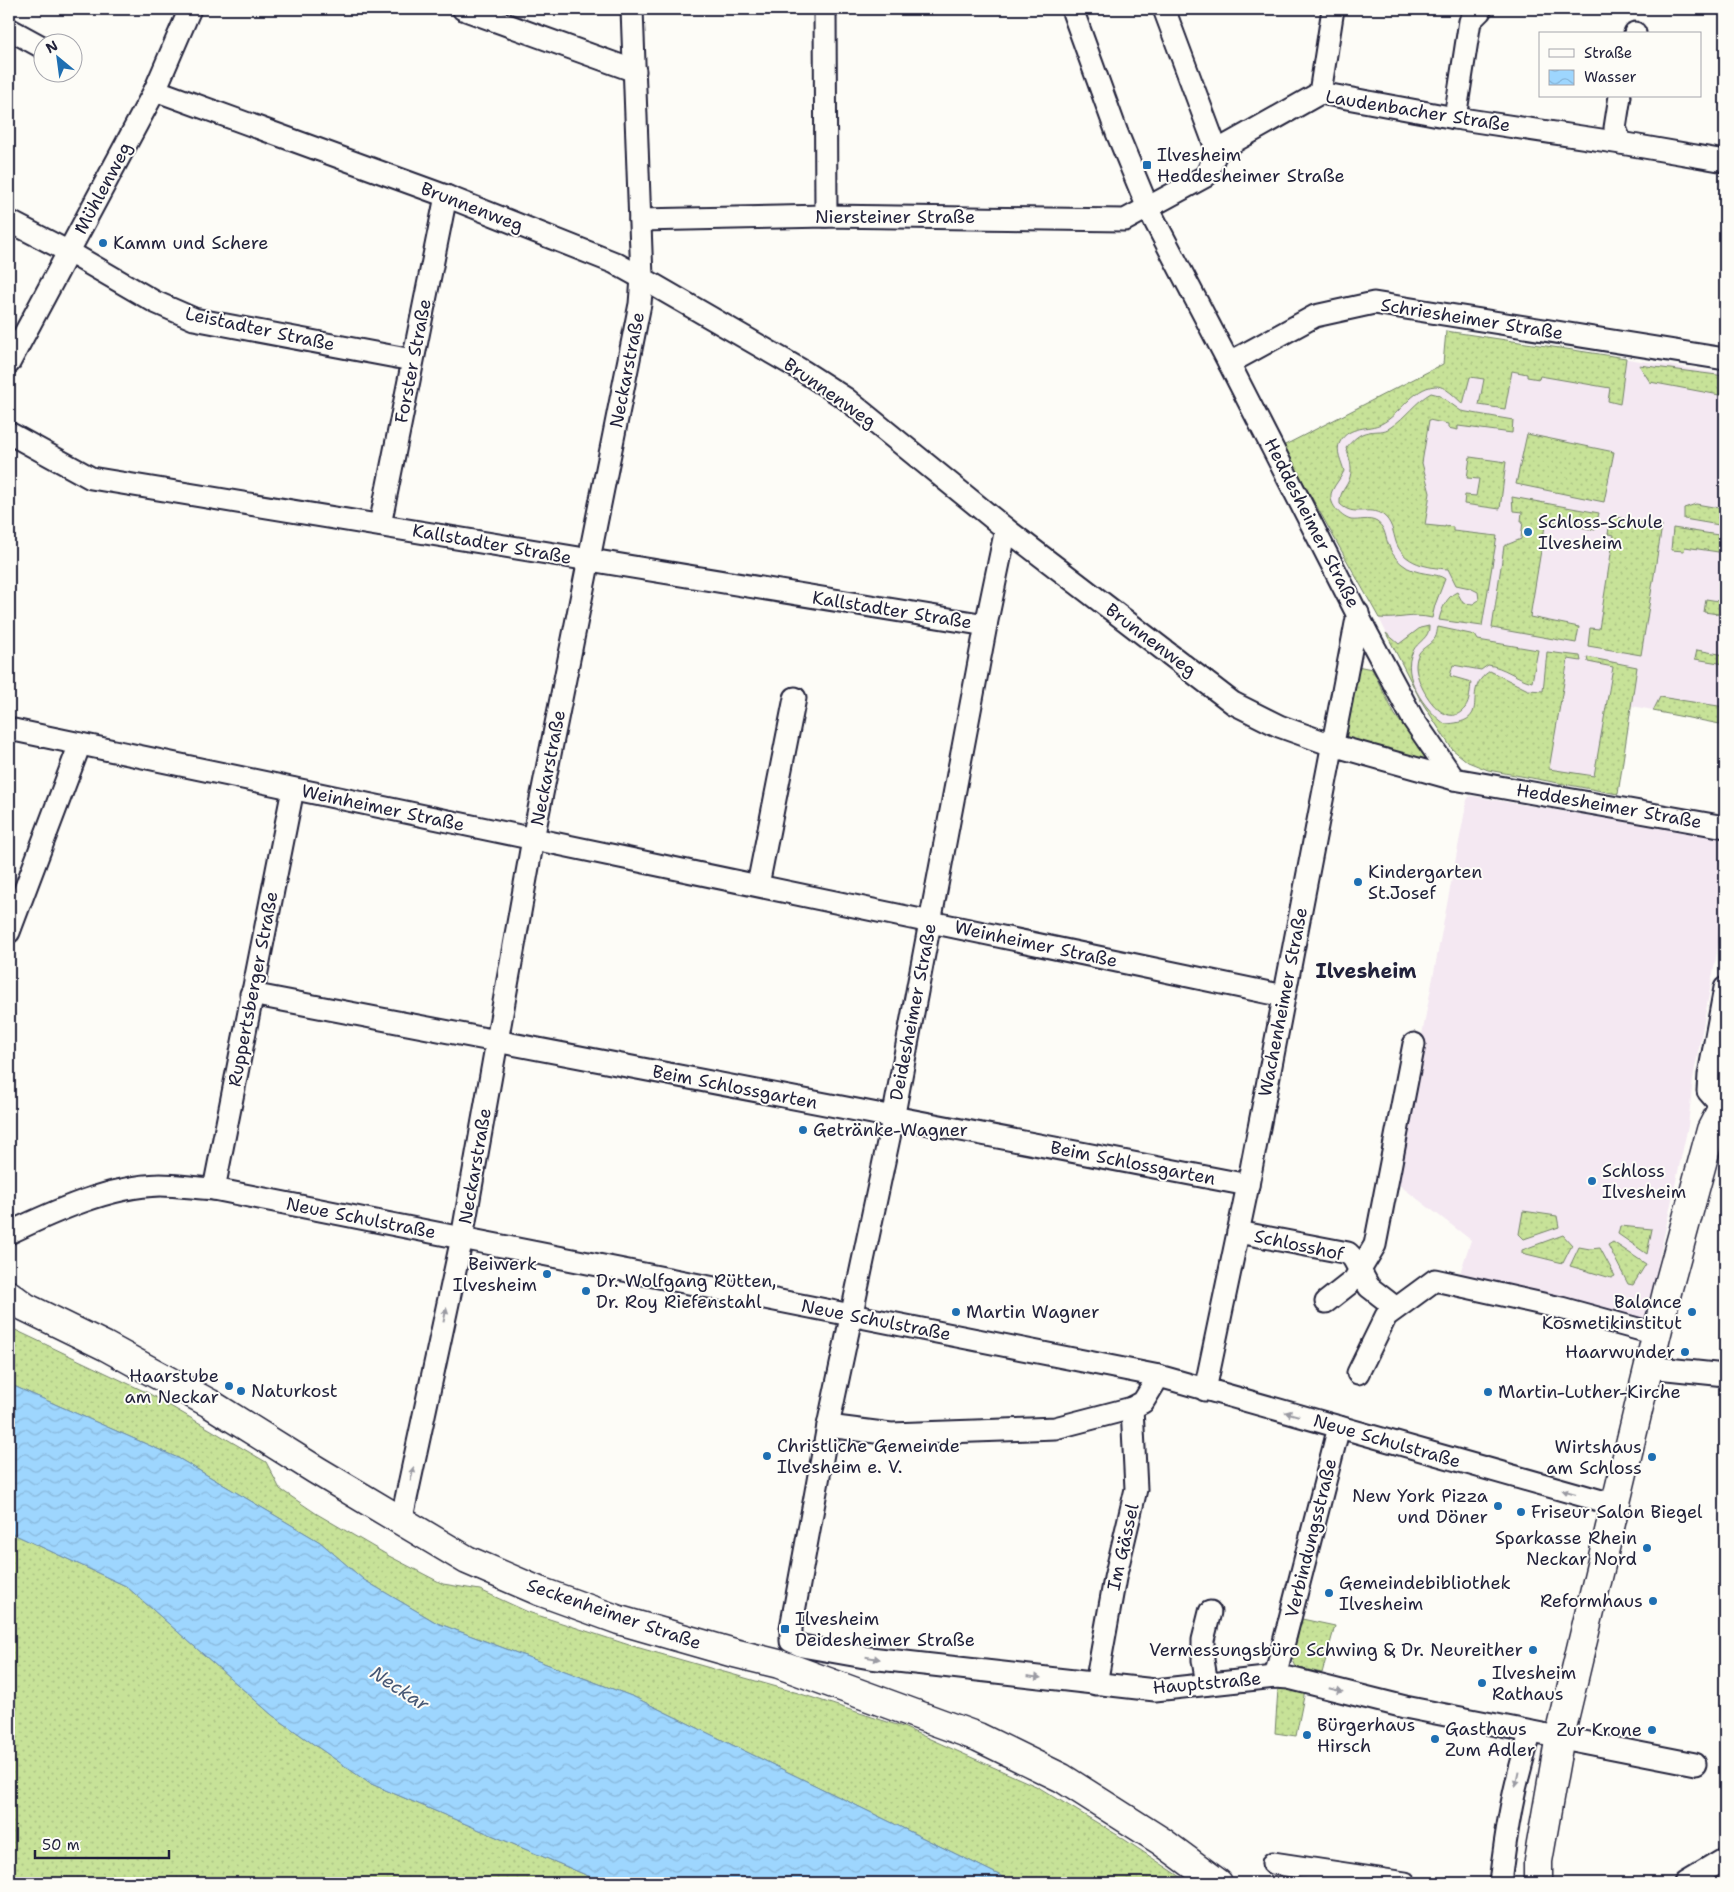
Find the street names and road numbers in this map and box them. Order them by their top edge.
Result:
street label: Laudenbacher Straße [1324,85,1512,137]
street label: Mühlenweg [69,138,137,238]
street label: Brunnenweg [417,176,527,238]
street label: Niersteiner Straße [815,205,975,229]
street label: Schriesheimer Straße [1379,293,1565,345]
street label: Forster Straße [389,297,437,425]
street label: Leistadter Straße [183,301,337,357]
street label: Neckarstraße [604,310,650,430]
street label: Brunnenweg [779,352,881,434]
street label: Heddesheimer Straße [1259,434,1365,612]
street label: Kallstadter Straße [411,518,573,570]
street label: Kallstadter Straße [810,586,974,634]
street label: Brunnenweg [1101,598,1201,682]
street label: Neckarstraße [525,708,571,828]
street label: Heddesheimer Straße [1514,778,1704,834]
street label: Weinheimer Straße [299,779,467,837]
street label: Ruppertsberger Straße [222,889,284,1089]
street label: Wachenheimer Straße [1253,905,1313,1099]
street label: Weinheimer Straße [952,915,1120,973]
street label: Deidesheimer Straße [884,921,942,1103]
street label: Beim Schlossgarten [650,1059,820,1115]
street label: Neckarstraße [453,1106,497,1226]
street label: Beim Schlossgarten [1048,1135,1218,1191]
street label: Neue Schulstraße [284,1192,438,1244]
street label: Schlosshof [1252,1224,1346,1266]
street label: Neue Schulstraße [799,1294,953,1346]
street label: Neue Schulstraße [1311,1408,1463,1474]
street label: Verbindungsstraße [1280,1456,1342,1620]
street label: Im Gässel [1101,1501,1145,1593]
street label: Seckenheimer Straße [524,1573,704,1655]
street label: Hauptstraße [1152,1666,1262,1700]

